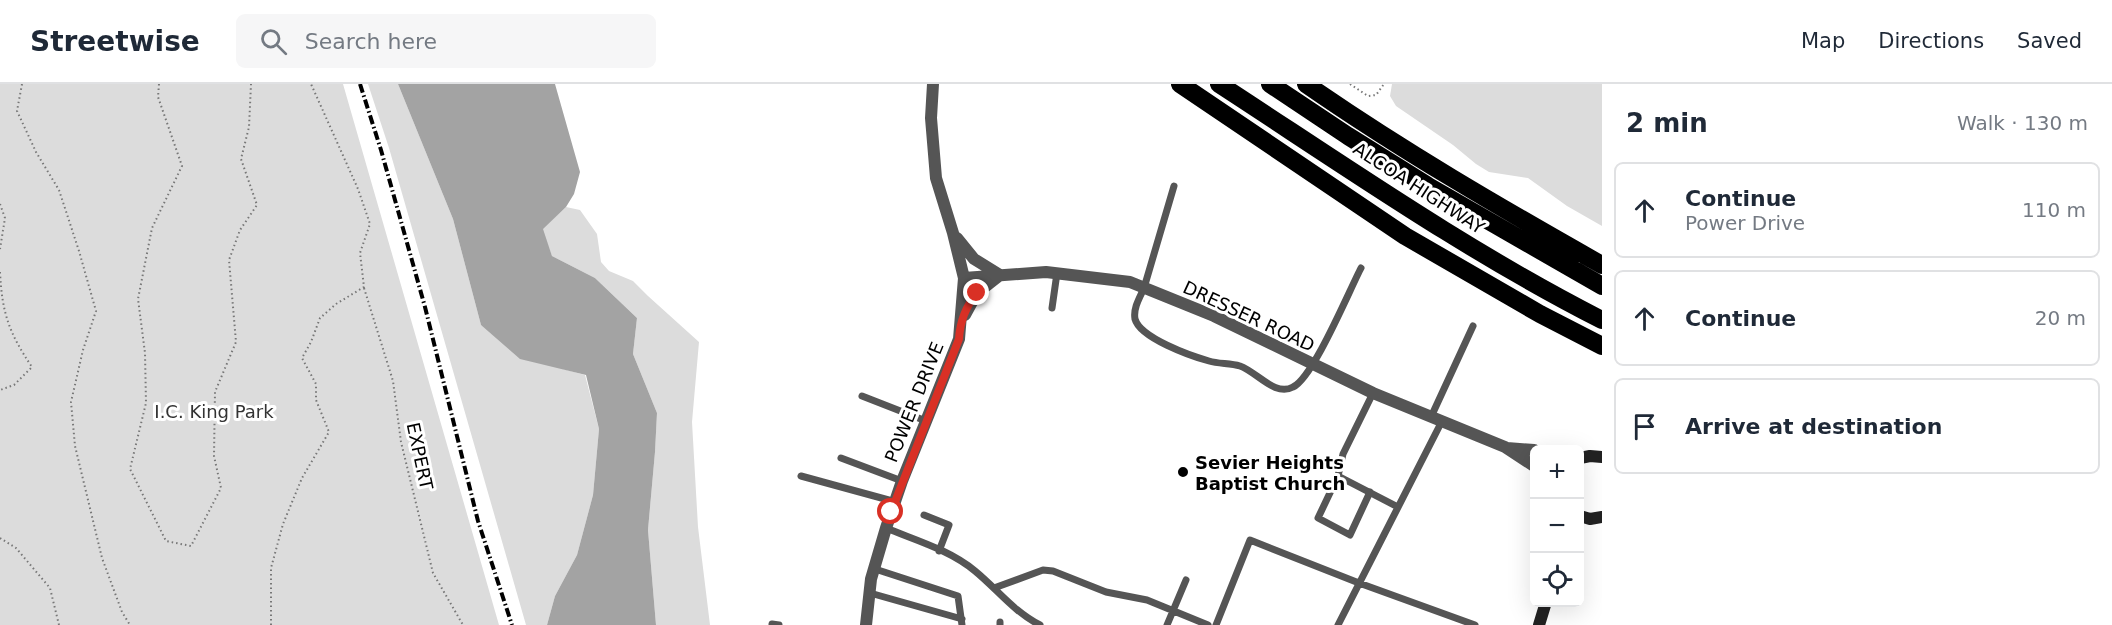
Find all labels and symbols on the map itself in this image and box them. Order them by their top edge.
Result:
street label: ALCOA HIGHWAY [1350,138,1489,239]
street label: DRESSER ROAD [1180,276,1318,356]
route end [963,279,989,305]
street label: POWER DRIVE [880,339,948,465]
park label: I.C. King Park [154,401,274,422]
street label: EXPERT [403,420,438,492]
place label: Sevier Heights Baptist Church [1195,452,1345,494]
marker: Sevier Heights Baptist Church [1176,465,1190,479]
route start [877,498,903,524]

